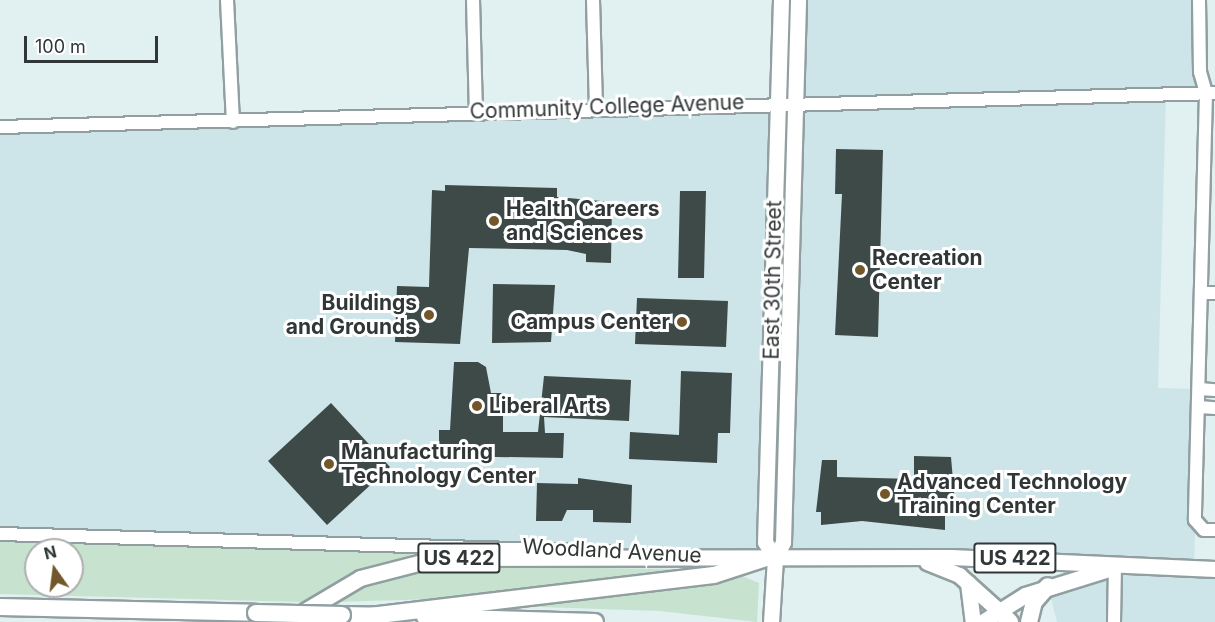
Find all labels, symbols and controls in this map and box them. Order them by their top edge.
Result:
scale bar [27,24,160,62]
text: 100 m [35,36,86,57]
street label: Community College Avenue [469,90,745,124]
place label: Health Careers and Sciences [506,196,659,246]
street label: East 30th Street [759,200,787,360]
marker: Health Careers and Sciences [487,214,501,228]
place label: Recreation Center [872,245,983,295]
marker: Recreation Center [853,263,867,277]
place label: Buildings and Grounds [286,290,417,340]
marker: Buildings and Grounds [422,308,436,322]
place label: Campus Center [510,309,670,335]
marker: Campus Center [675,315,689,329]
place label: Liberal Arts [489,393,607,419]
marker: Liberal Arts [470,399,484,413]
place label: Manufacturing Technology Center [341,439,536,489]
marker: Manufacturing Technology Center [322,457,336,471]
place label: Advanced Technology Training Center [897,469,1127,519]
marker: Advanced Technology Training Center [878,487,892,501]
street label: Woodland Avenue [522,534,702,568]
north arrow [24,538,84,598]
text: N [42,541,58,564]
road number: US 422 [417,541,501,575]
road number: US 422 [973,541,1057,575]

